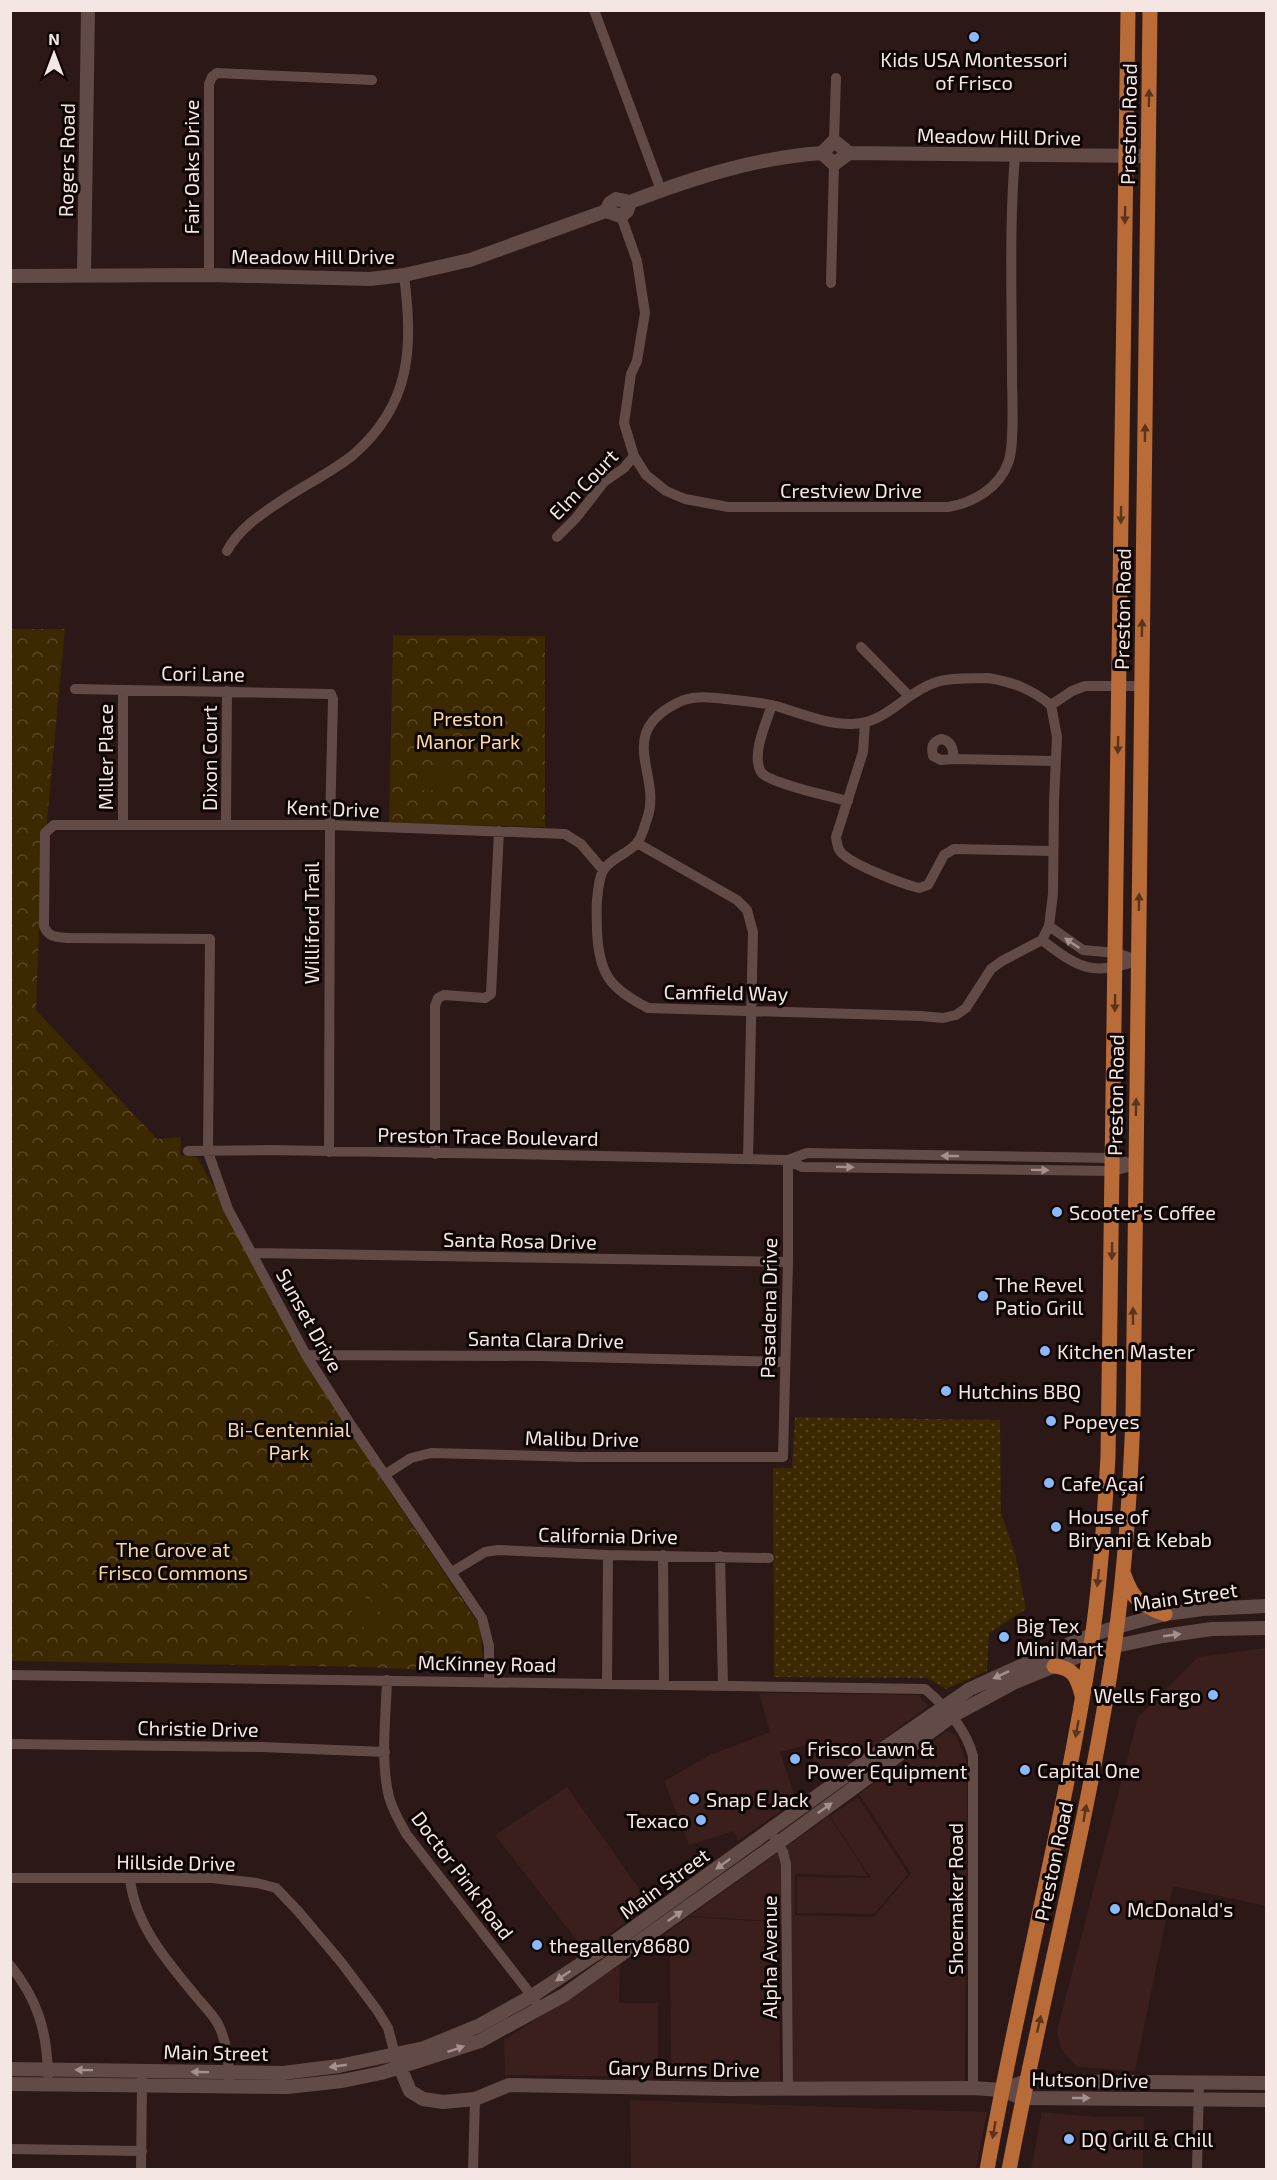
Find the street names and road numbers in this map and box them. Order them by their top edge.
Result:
street label: Preston Road [1115,63,1141,185]
street label: Fair Oaks Drive [179,100,203,234]
street label: Rogers Road [53,103,79,217]
street label: Meadow Hill Drive [917,123,1081,149]
street label: Meadow Hill Drive [231,244,395,268]
street label: Elm Court [543,443,623,524]
street label: Crestview Drive [780,478,922,502]
street label: Preston Road [1109,548,1135,670]
street label: Cori Lane [161,660,245,686]
street label: Miller Place [93,704,117,810]
street label: Dixon Court [197,705,221,811]
street label: Kent Drive [286,794,380,822]
street label: Williford Trail [299,862,323,984]
street label: Camfield Way [663,979,789,1005]
street label: Preston Road [1102,1034,1128,1156]
street label: Preston Trace Boulevard [377,1122,599,1150]
street label: Santa Rosa Drive [443,1227,597,1253]
street label: Pasadena Drive [755,1238,781,1378]
street label: Sunset Drive [272,1264,348,1376]
street label: Santa Clara Drive [468,1326,624,1352]
street label: Malibu Drive [525,1425,639,1451]
street label: California Drive [538,1522,678,1548]
street label: Main Street [1131,1577,1239,1615]
street label: McKinney Road [417,1650,557,1676]
street label: Christie Drive [137,1715,259,1741]
street label: Preston Road [1029,1799,1077,1923]
street label: Doctor Pink Road [407,1806,519,1944]
street label: Shoemaker Road [943,1823,967,1975]
street label: Main Street [614,1842,714,1924]
street label: Hillside Drive [116,1849,236,1875]
street label: Alpha Avenue [757,1895,781,2019]
street label: Main Street [163,2039,269,2065]
street label: Gary Burns Drive [608,2055,760,2081]
street label: Hutson Drive [1031,2066,1149,2092]

